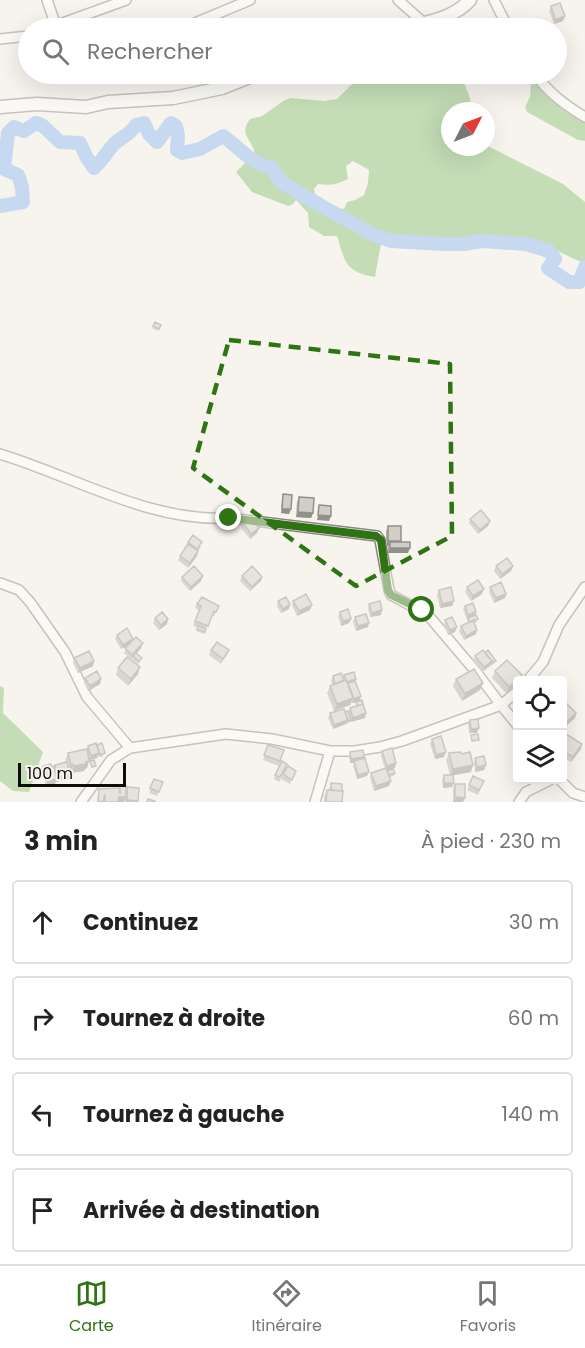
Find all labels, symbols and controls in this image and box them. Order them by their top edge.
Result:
search box [18,18,567,84]
icon: search [39,35,72,68]
text: Rechercher [87,36,213,67]
north arrow [441,102,495,156]
route end [215,504,241,530]
route start [408,596,434,622]
map controls [513,676,567,784]
button: locate [513,676,567,730]
button: layers [513,730,567,784]
scale bar [18,760,126,788]
text: 100 m [27,762,73,785]
text: 3 min [24,823,98,859]
text: À pied · 230 m [421,827,561,855]
icon: ahead [26,906,59,939]
text: Continuez [83,907,198,938]
text: 30 m [509,908,559,936]
icon: right [26,1002,59,1035]
text: Tournez à droite [83,1003,265,1034]
text: 60 m [508,1004,559,1032]
icon: left [26,1098,59,1131]
text: Tournez à gauche [83,1099,284,1130]
text: 140 m [502,1100,559,1128]
icon: arrive [26,1194,59,1227]
text: Arrivée à destination [83,1195,320,1226]
tab: Carte [69,1277,114,1338]
tab: Itinéraire [252,1277,322,1338]
tab: Favoris [460,1277,516,1338]

